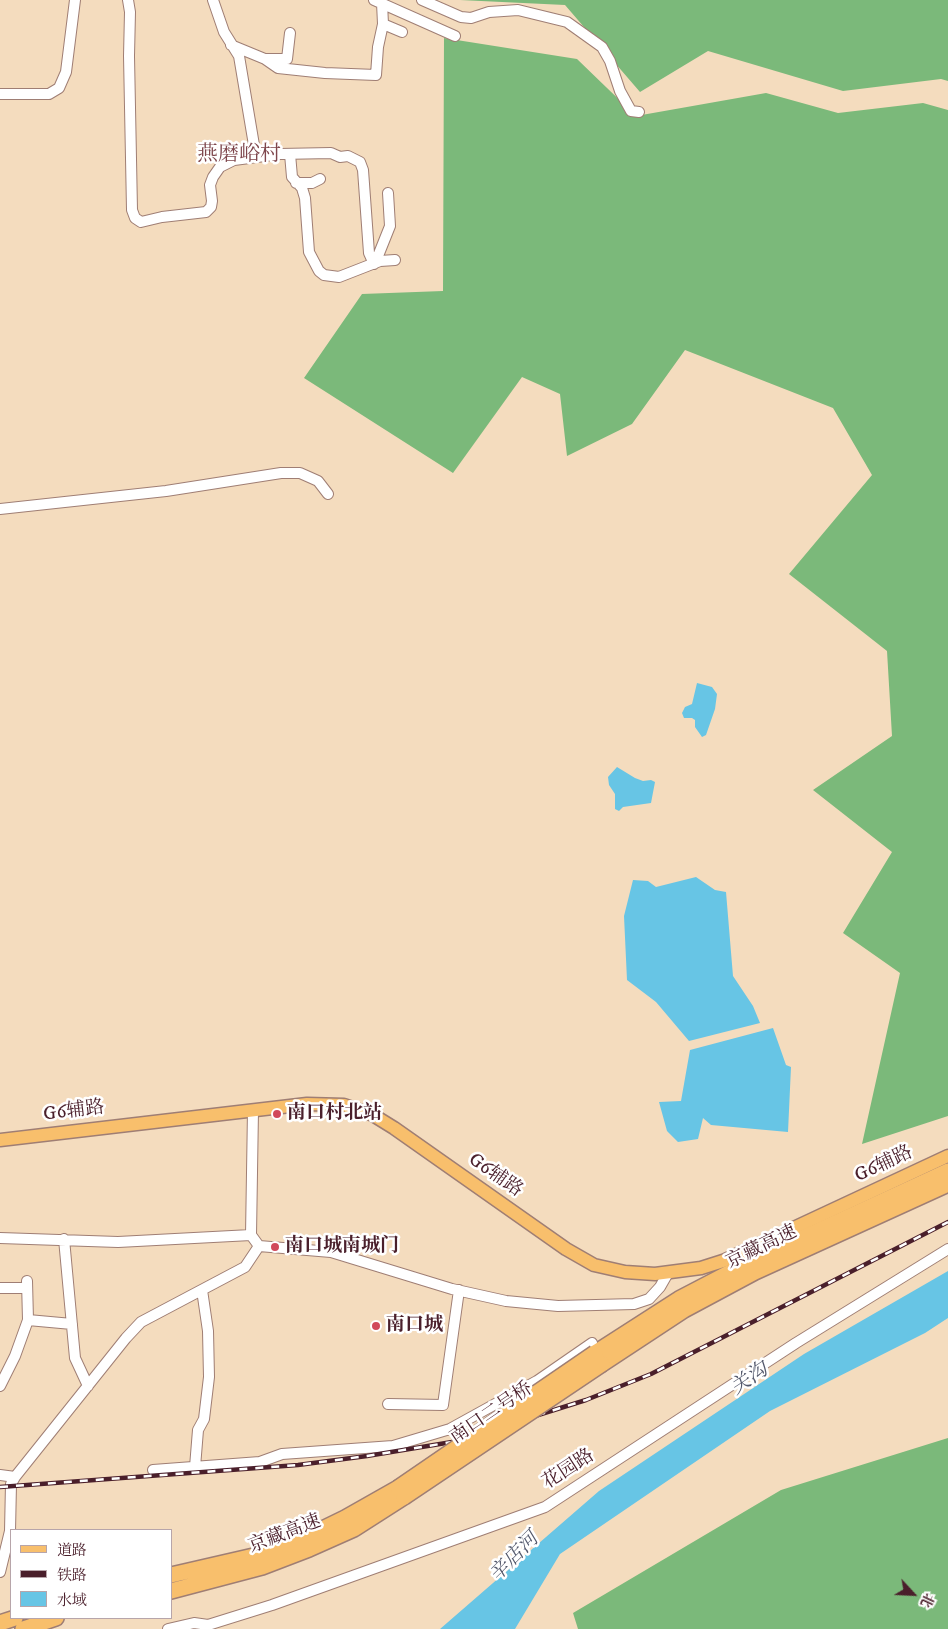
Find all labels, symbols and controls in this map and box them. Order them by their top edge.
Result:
district label: 燕磨峪村 [197,143,281,169]
street label: G6辅路 [42,1097,106,1127]
place label: 南口村北站 [287,1103,382,1125]
marker: 南口村北站 [271,1108,283,1120]
street label: G6辅路 [851,1142,917,1188]
street label: G6辅路 [463,1149,527,1203]
street label: 京藏高速 [723,1221,801,1275]
place label: 南口城南城门 [285,1236,399,1258]
marker: 南口城南城门 [269,1241,281,1253]
place label: 南口城 [386,1315,443,1337]
marker: 南口城 [370,1320,382,1332]
water label: 关沟 [727,1359,773,1401]
street label: 南口二号桥 [446,1378,538,1450]
street label: 花园路 [539,1445,599,1495]
street label: 京藏高速 [245,1511,325,1559]
water label: 辛店河 [485,1528,545,1588]
legend [10,1529,172,1619]
text: 道路 [57,1541,87,1560]
text: 铁路 [57,1566,87,1585]
north arrow [888,1569,938,1619]
text: 北 [915,1590,938,1610]
text: 水域 [57,1591,87,1610]

